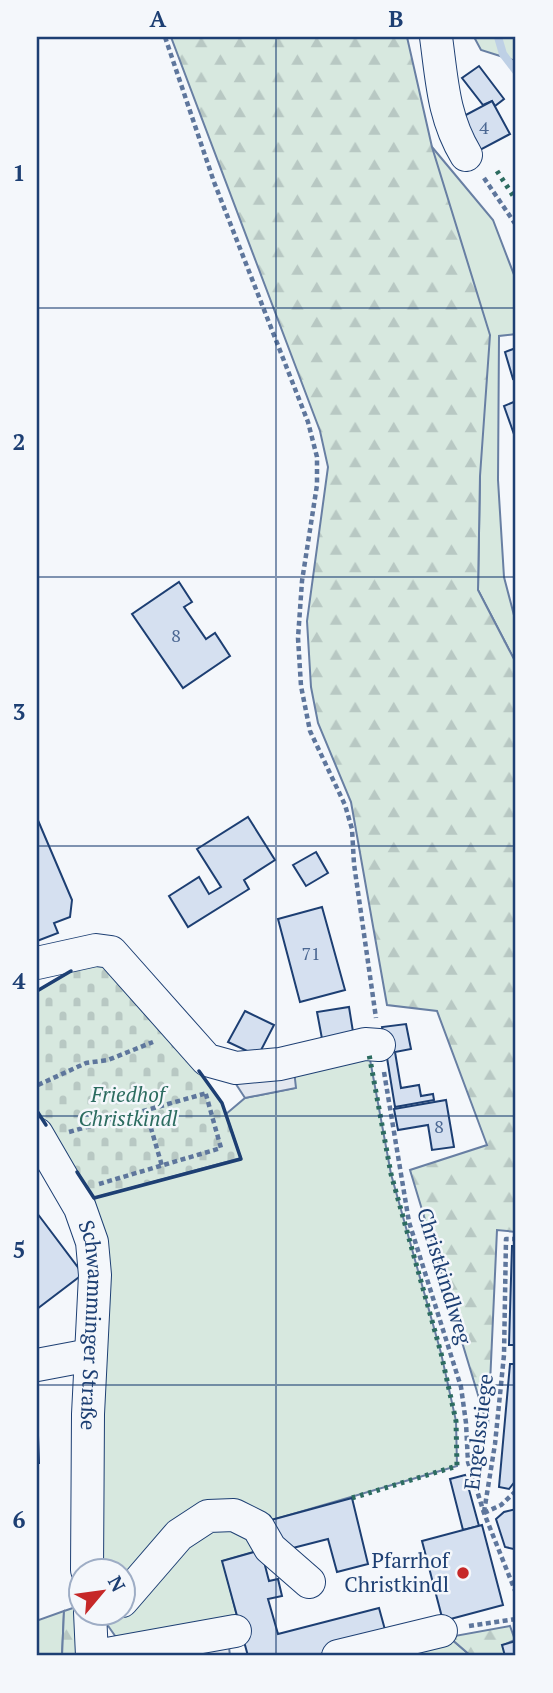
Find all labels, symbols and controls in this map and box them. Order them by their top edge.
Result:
text: A [150,3,167,34]
text: B [389,3,404,34]
house number: 4 [479,115,489,139]
text: 1 [13,157,26,188]
text: 2 [13,426,26,457]
house number: 8 [171,623,181,647]
text: 3 [13,696,26,727]
house number: 71 [301,941,321,965]
text: 4 [13,965,26,996]
park label: Friedhof Christkindl [78,1080,178,1132]
house number: 8 [434,1114,444,1138]
street label: Christkindlweg [411,1204,479,1348]
street label: Schwamminger Straße [72,1216,110,1431]
text: 5 [13,1234,26,1265]
street label: Engelsstiege [457,1372,499,1492]
text: 6 [13,1504,26,1535]
place label: Pfarrhof Christkindl [344,1546,451,1598]
north arrow [66,1556,136,1626]
marker: Pfarrhof Christkindl [455,1565,471,1581]
text: N [103,1571,132,1596]

